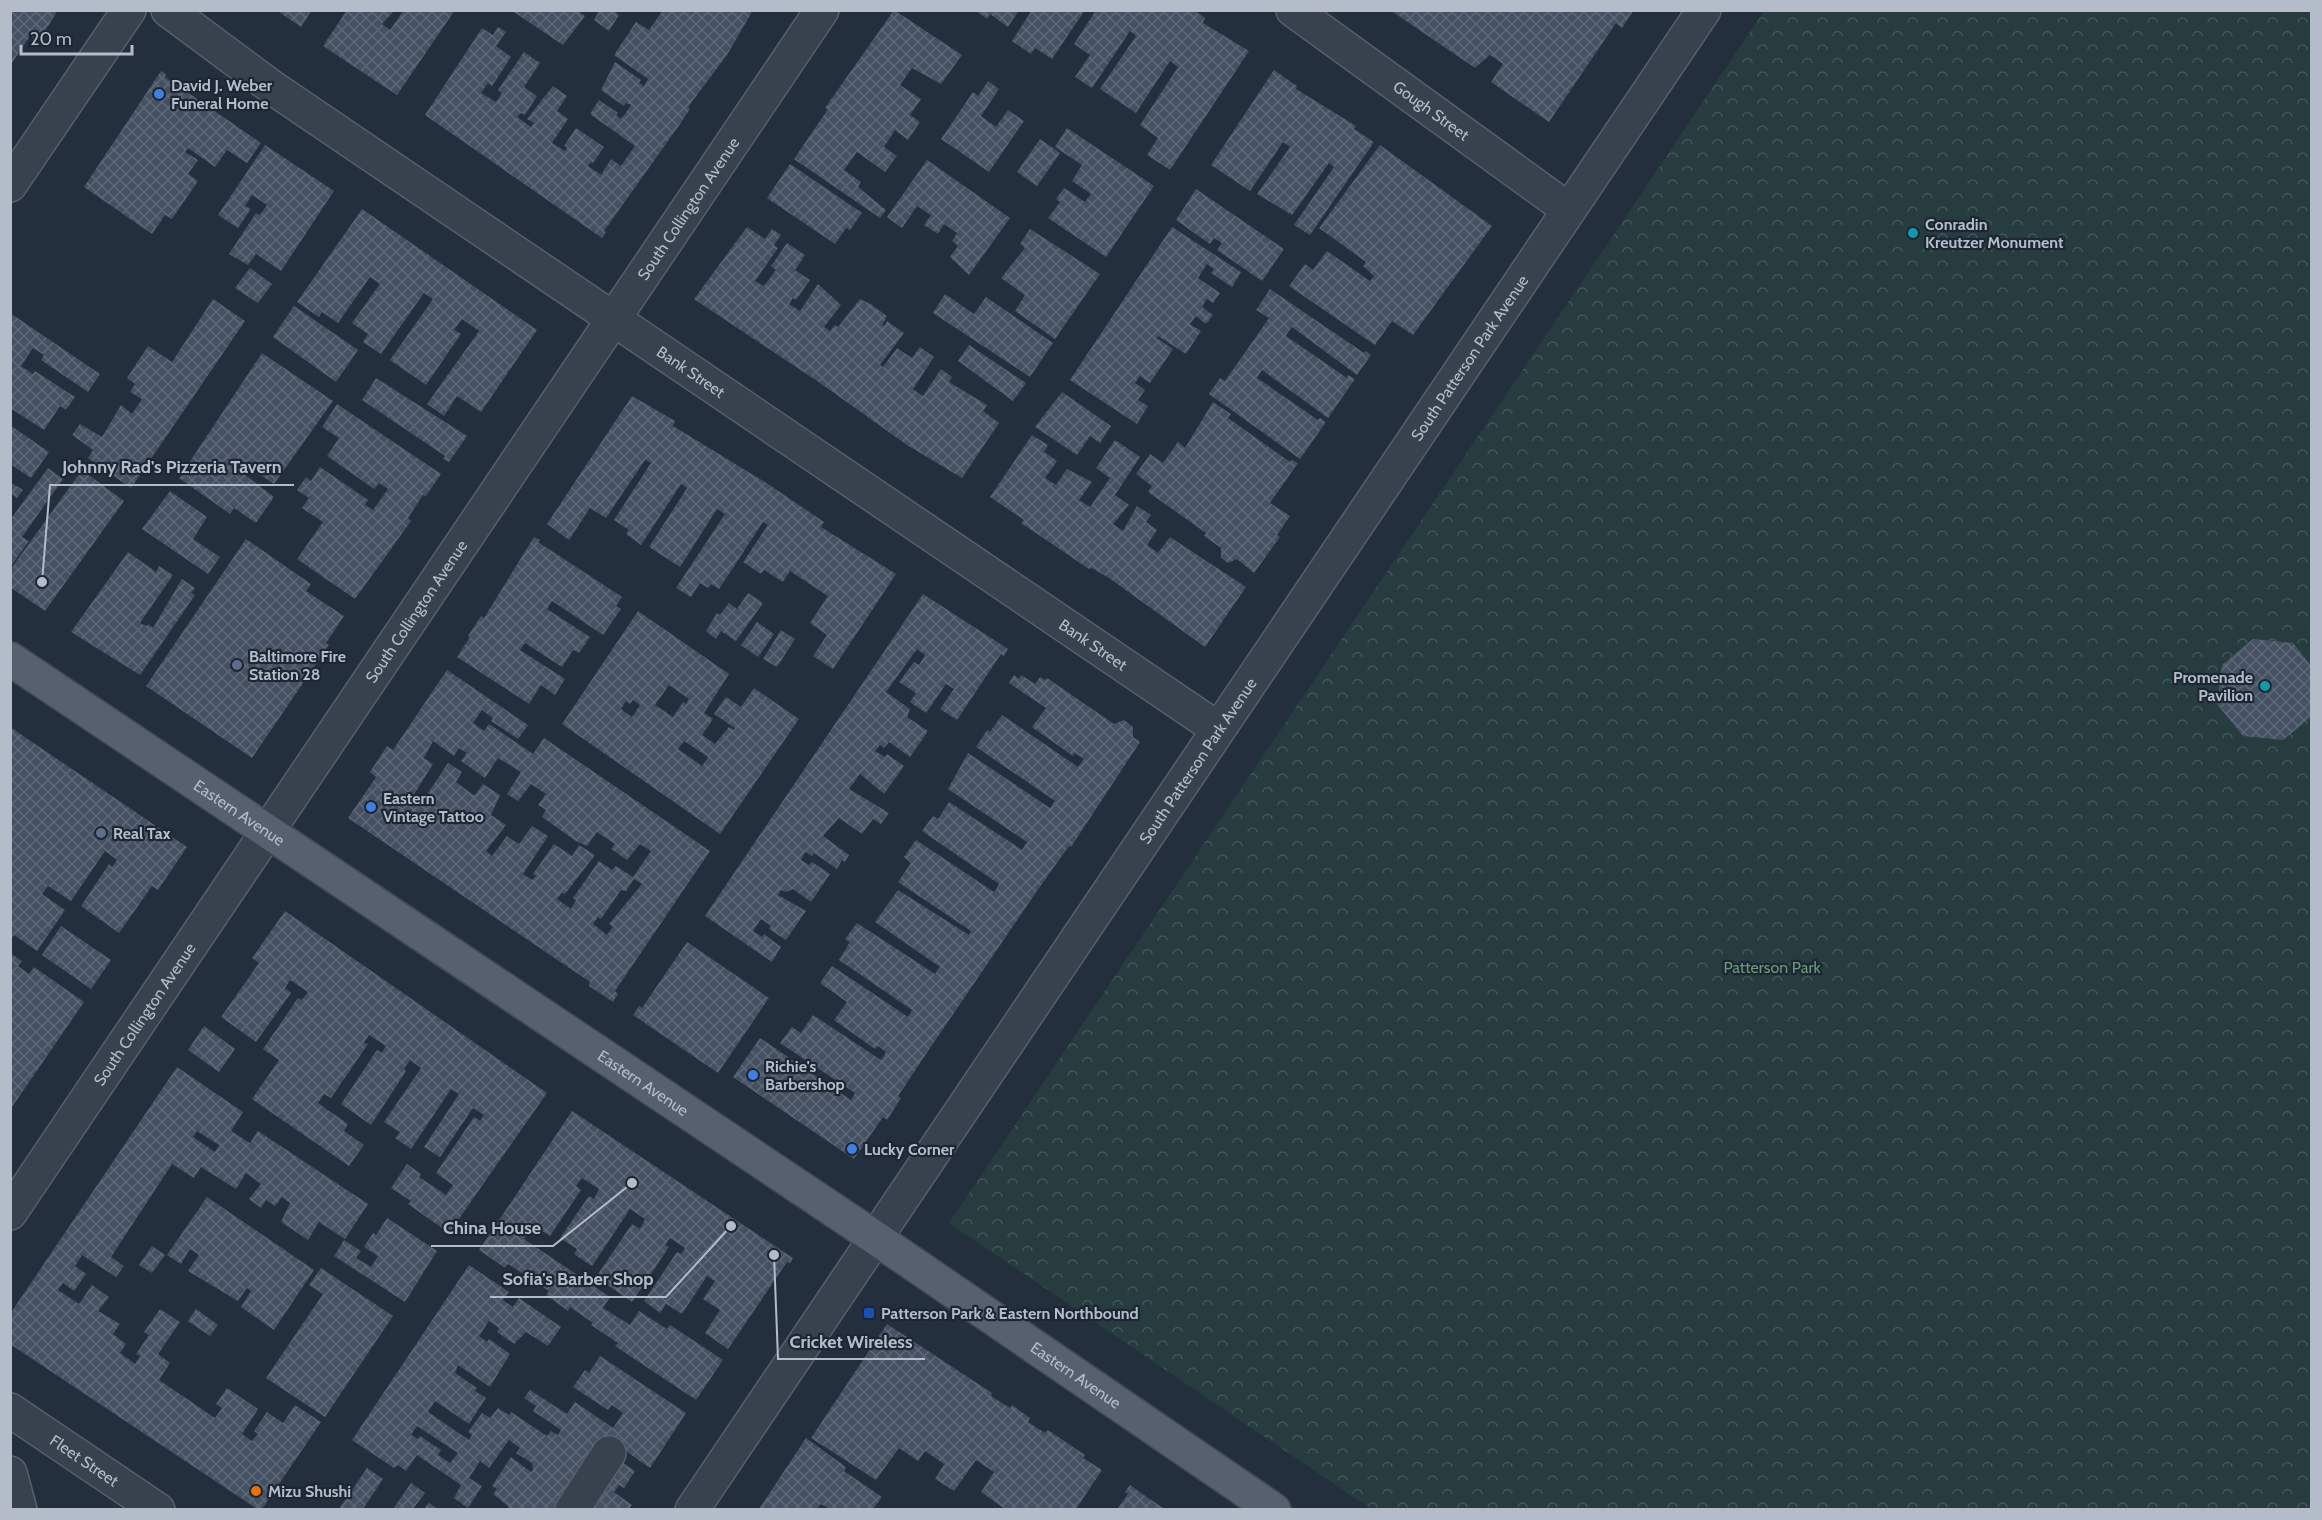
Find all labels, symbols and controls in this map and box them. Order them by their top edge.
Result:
scale bar [21,18,132,56]
text: 20 m [30,28,72,50]
place label: David J. Weber Funeral Home [171,76,273,113]
street label: Gough Street [1390,76,1474,145]
marker: David J. Weber Funeral Home [152,87,166,101]
street label: South Collington Avenue [633,133,743,283]
place label: Conradin Kreutzer Monument [1925,215,2064,252]
marker: Conradin Kreutzer Monument [1906,226,1920,240]
street label: South Patterson Park Avenue [1407,271,1532,444]
street label: Bank Street [653,342,729,402]
callout: Johnny Rad's Pizzeria Tavern [50,449,294,485]
text: Johnny Rad's Pizzeria Tavern [61,456,282,478]
street label: South Collington Avenue [361,536,471,686]
street label: Bank Street [1056,615,1131,675]
place label: Baltimore Fire Station 28 [249,647,346,684]
marker: Baltimore Fire Station 28 [230,658,244,672]
place label: Promenade Pavilion [2173,668,2253,705]
street label: South Patterson Park Avenue [1135,674,1260,847]
marker: Promenade Pavilion [2258,679,2272,693]
street label: Eastern Avenue [190,775,288,850]
place label: Eastern Vintage Tattoo [383,789,484,826]
marker: Eastern Vintage Tattoo [364,800,378,814]
place label: Real Tax [113,824,171,843]
marker: Real Tax [94,826,108,840]
street label: South Collington Avenue [89,939,199,1089]
park label: Patterson Park [1723,958,1821,977]
street label: Eastern Avenue [594,1046,692,1120]
place label: Richie's Barbershop [765,1057,845,1094]
marker: Richie's Barbershop [746,1068,760,1082]
place label: Lucky Corner [864,1140,955,1159]
marker: Lucky Corner [845,1142,859,1156]
callout: China House [431,1210,553,1246]
text: China House [443,1217,541,1239]
callout: Sofia's Barber Shop [490,1261,666,1297]
text: Sofia's Barber Shop [502,1268,654,1290]
place label: Patterson Park & Eastern Northbound [881,1304,1139,1323]
marker: Patterson Park & Eastern Northbound [862,1306,876,1320]
callout: Cricket Wireless [778,1323,925,1359]
text: Cricket Wireless [789,1331,913,1353]
street label: Eastern Avenue [1027,1337,1125,1412]
street label: Fleet Street [47,1430,123,1491]
place label: Mizu Shushi [268,1482,351,1501]
marker: Mizu Shushi [249,1484,263,1498]

